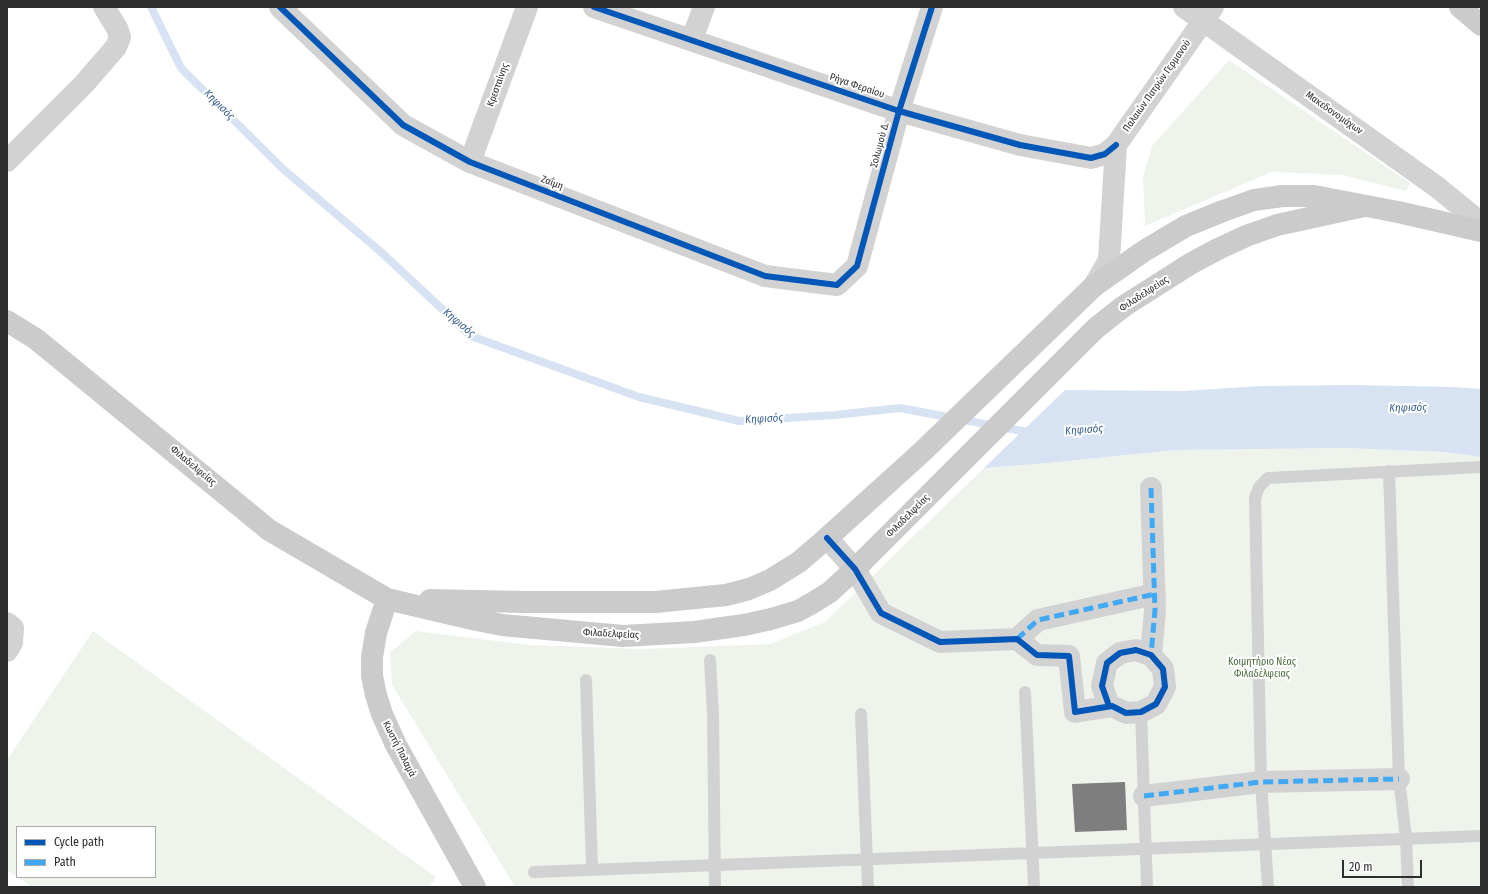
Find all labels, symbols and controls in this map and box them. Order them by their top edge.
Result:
street label: Παλαιών Πατρών Γερμανού [1121,38,1193,134]
street label: Κρεσταίνης [485,62,511,108]
street label: Ρήγα Φεραίου [828,71,886,101]
water label: Κηφισός [201,87,237,123]
street label: Μακεδονομάχων [1303,89,1365,137]
street label: Σολωμού Δ. [868,121,892,169]
street label: Ζαΐμη [539,173,565,193]
street label: Φιλαδελφείας [1117,274,1171,314]
water label: Κηφισός [440,306,478,340]
water label: Κηφισός [1389,401,1427,415]
water label: Κηφισός [745,411,783,427]
water label: Κηφισός [1065,422,1103,438]
street label: Φιλαδελφείας [168,443,218,489]
street label: Φιλαδελφείας [884,492,932,540]
street label: Φιλαδελφείας [583,627,639,641]
park label: Κοιμητήριο Νέας Φιλαδέλφειας [1228,656,1296,680]
street label: Κωστή Παλαμά [380,719,418,779]
legend [16,826,156,878]
text: Cycle path [54,835,104,849]
scale bar [1344,852,1424,878]
text: Path [54,855,76,869]
text: 20 m [1349,860,1373,874]

